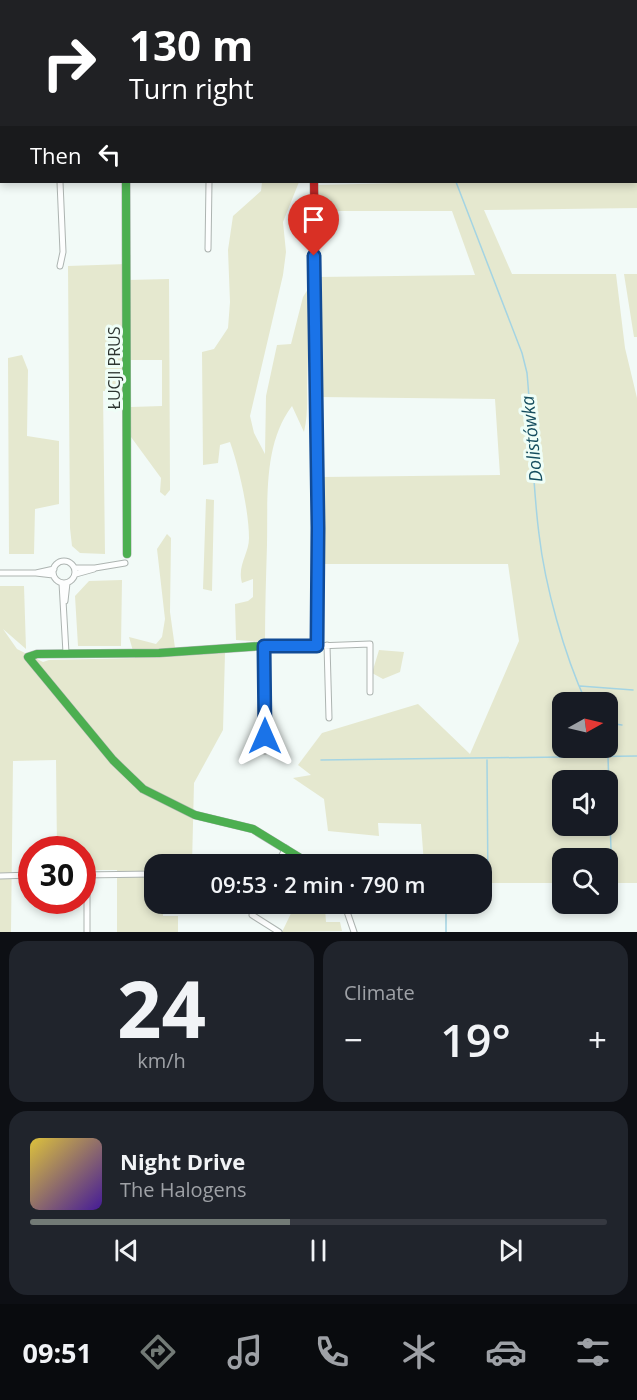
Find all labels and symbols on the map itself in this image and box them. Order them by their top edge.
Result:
pin [288,194,339,256]
street label: ŁUCJI PRUS [103,326,125,409]
water label: Dolistówka [515,395,547,483]
north arrow [552,692,618,758]
position arrow [233,704,297,768]
speed limit sign: 30 [18,836,96,914]

